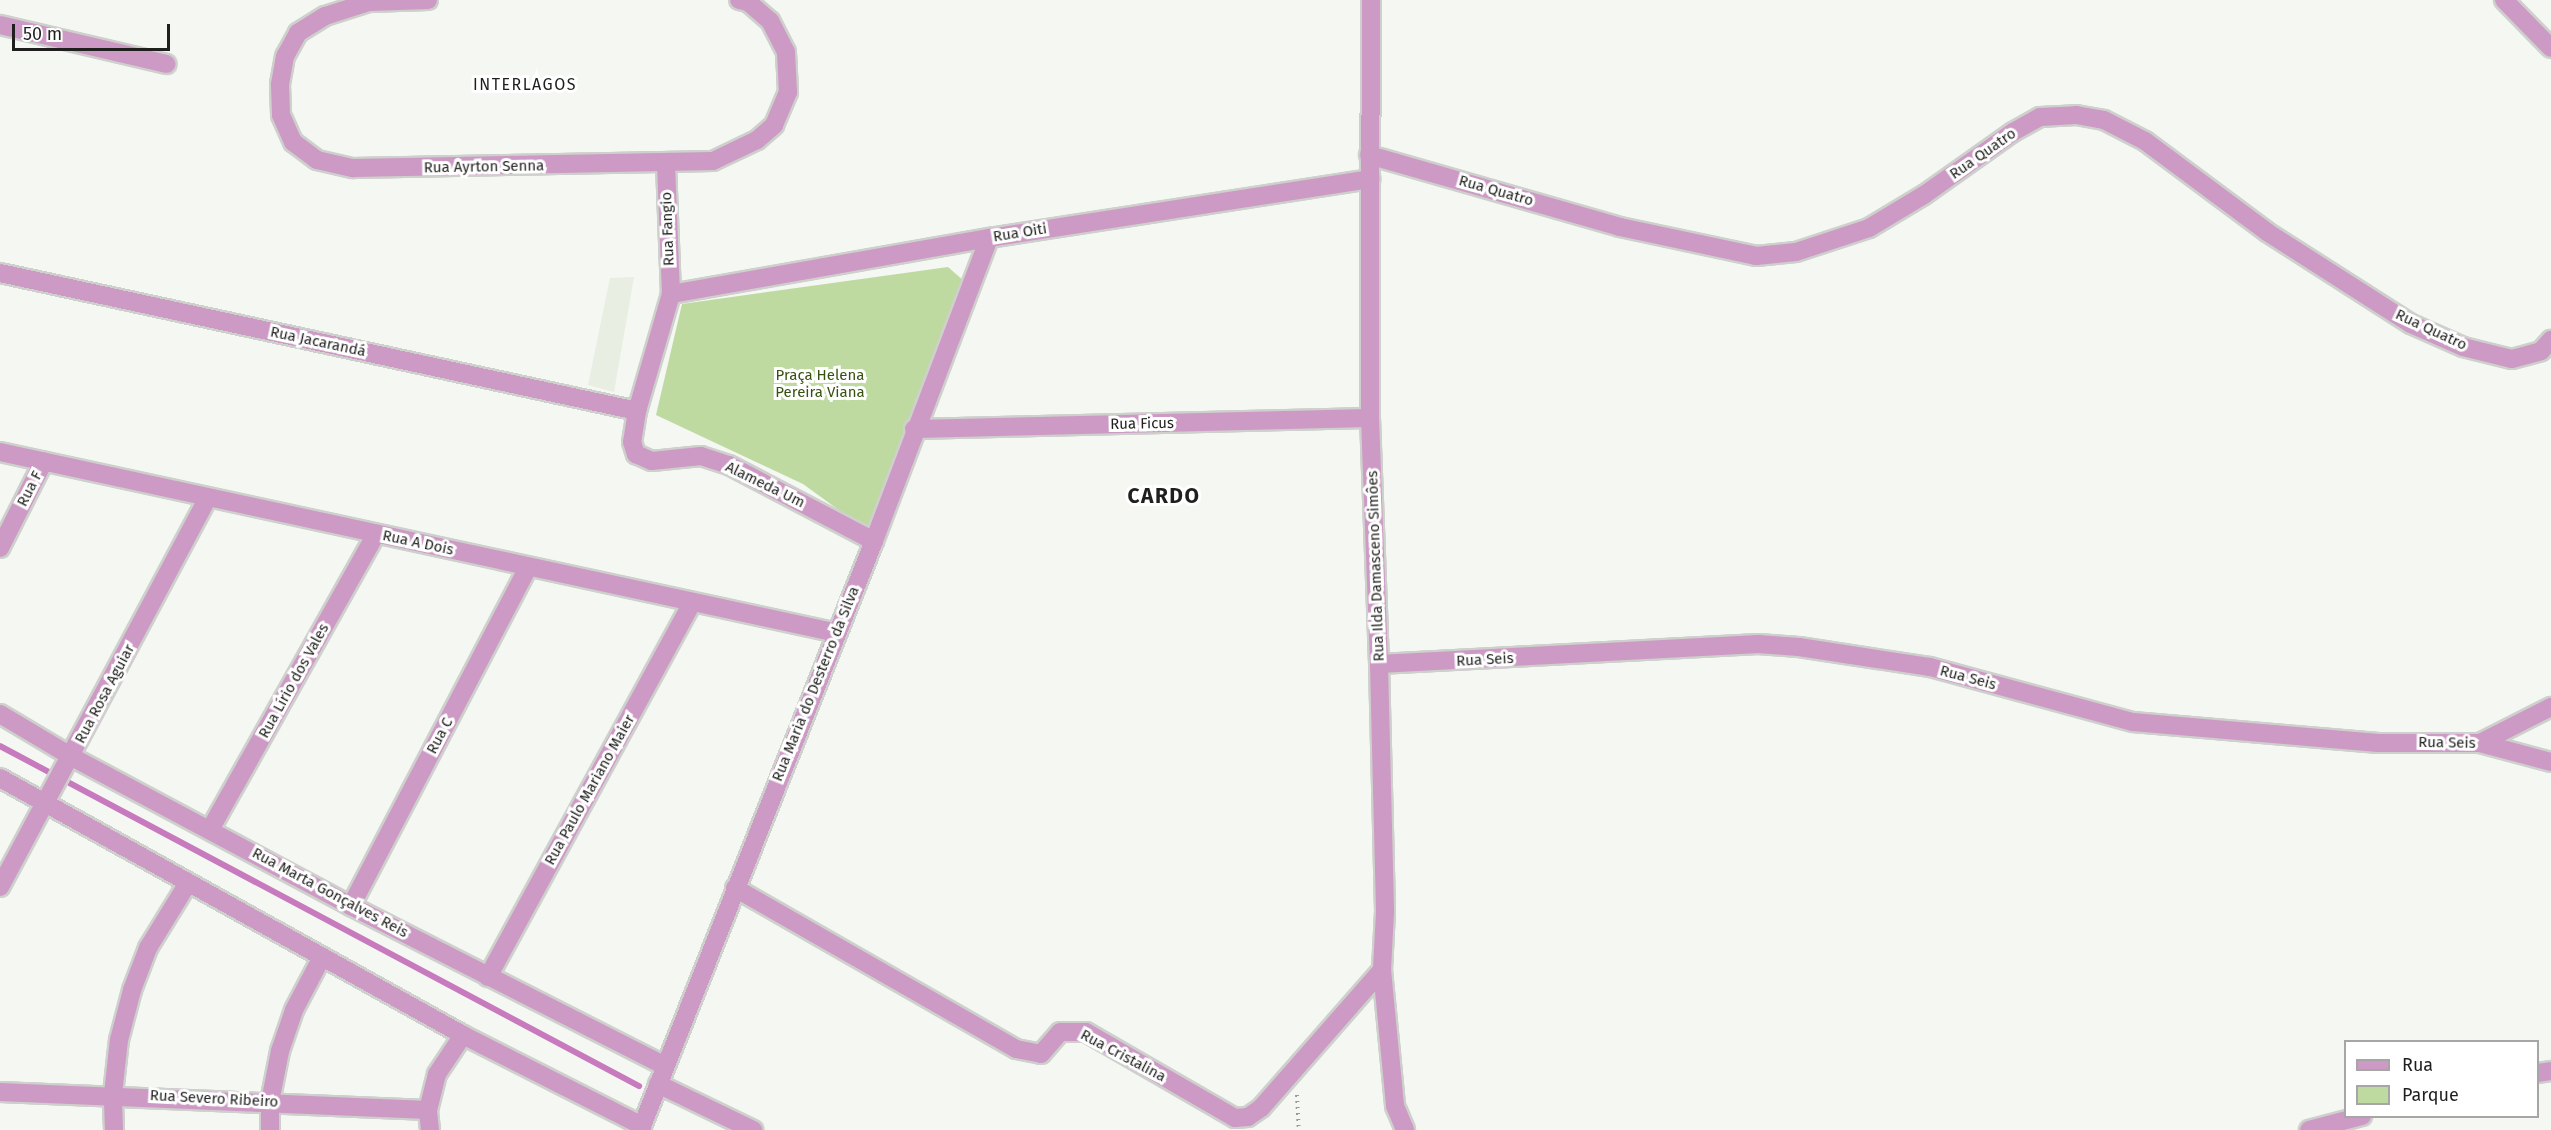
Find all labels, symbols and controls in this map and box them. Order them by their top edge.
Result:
scale bar [15,12,172,50]
text: 50 m [23,23,62,45]
district label: INTERLAGOS [473,75,577,95]
street label: Rua Quatro [1946,125,2020,183]
street label: Rua Ayrton Senna [424,157,544,177]
street label: Rua Quatro [1457,172,1535,210]
street label: Rua Fangio [658,192,678,266]
street label: Rua Oiti [992,220,1048,246]
street label: Rua Quatro [2392,306,2470,354]
street label: Rua Jacarandá [269,323,367,361]
park label: Praça Helena Pereira Viana [775,366,865,401]
street label: Rua Ficus [1110,414,1174,434]
street label: Alameda Um [722,458,808,512]
street label: Rua F [14,468,46,510]
street label: Rua Ilda Damasceno Simôes [1364,470,1388,662]
district label: CARDO [1127,483,1201,509]
street label: Rua A Dois [381,527,455,559]
street label: Rua Maria do Desterro da Silva [769,584,863,784]
street label: Rua Lírio dos Vales [255,621,333,741]
street label: Rua Rosa Aguiar [71,641,139,747]
street label: Rua Seis [1456,650,1514,670]
street label: Rua Seis [1938,662,1998,694]
street label: Rua Paulo Mariano Maier [541,712,639,868]
street label: Rua C [423,715,457,757]
street label: Rua Seis [2418,733,2476,753]
street label: Rua Marta Gonçalves Reis [249,844,411,942]
street label: Rua Cristalina [1077,1026,1169,1086]
legend [2344,1040,2539,1118]
text: Rua [2402,1054,2433,1076]
text: Parque [2402,1084,2459,1106]
street label: Rua Severo Ribeiro [149,1087,279,1111]

